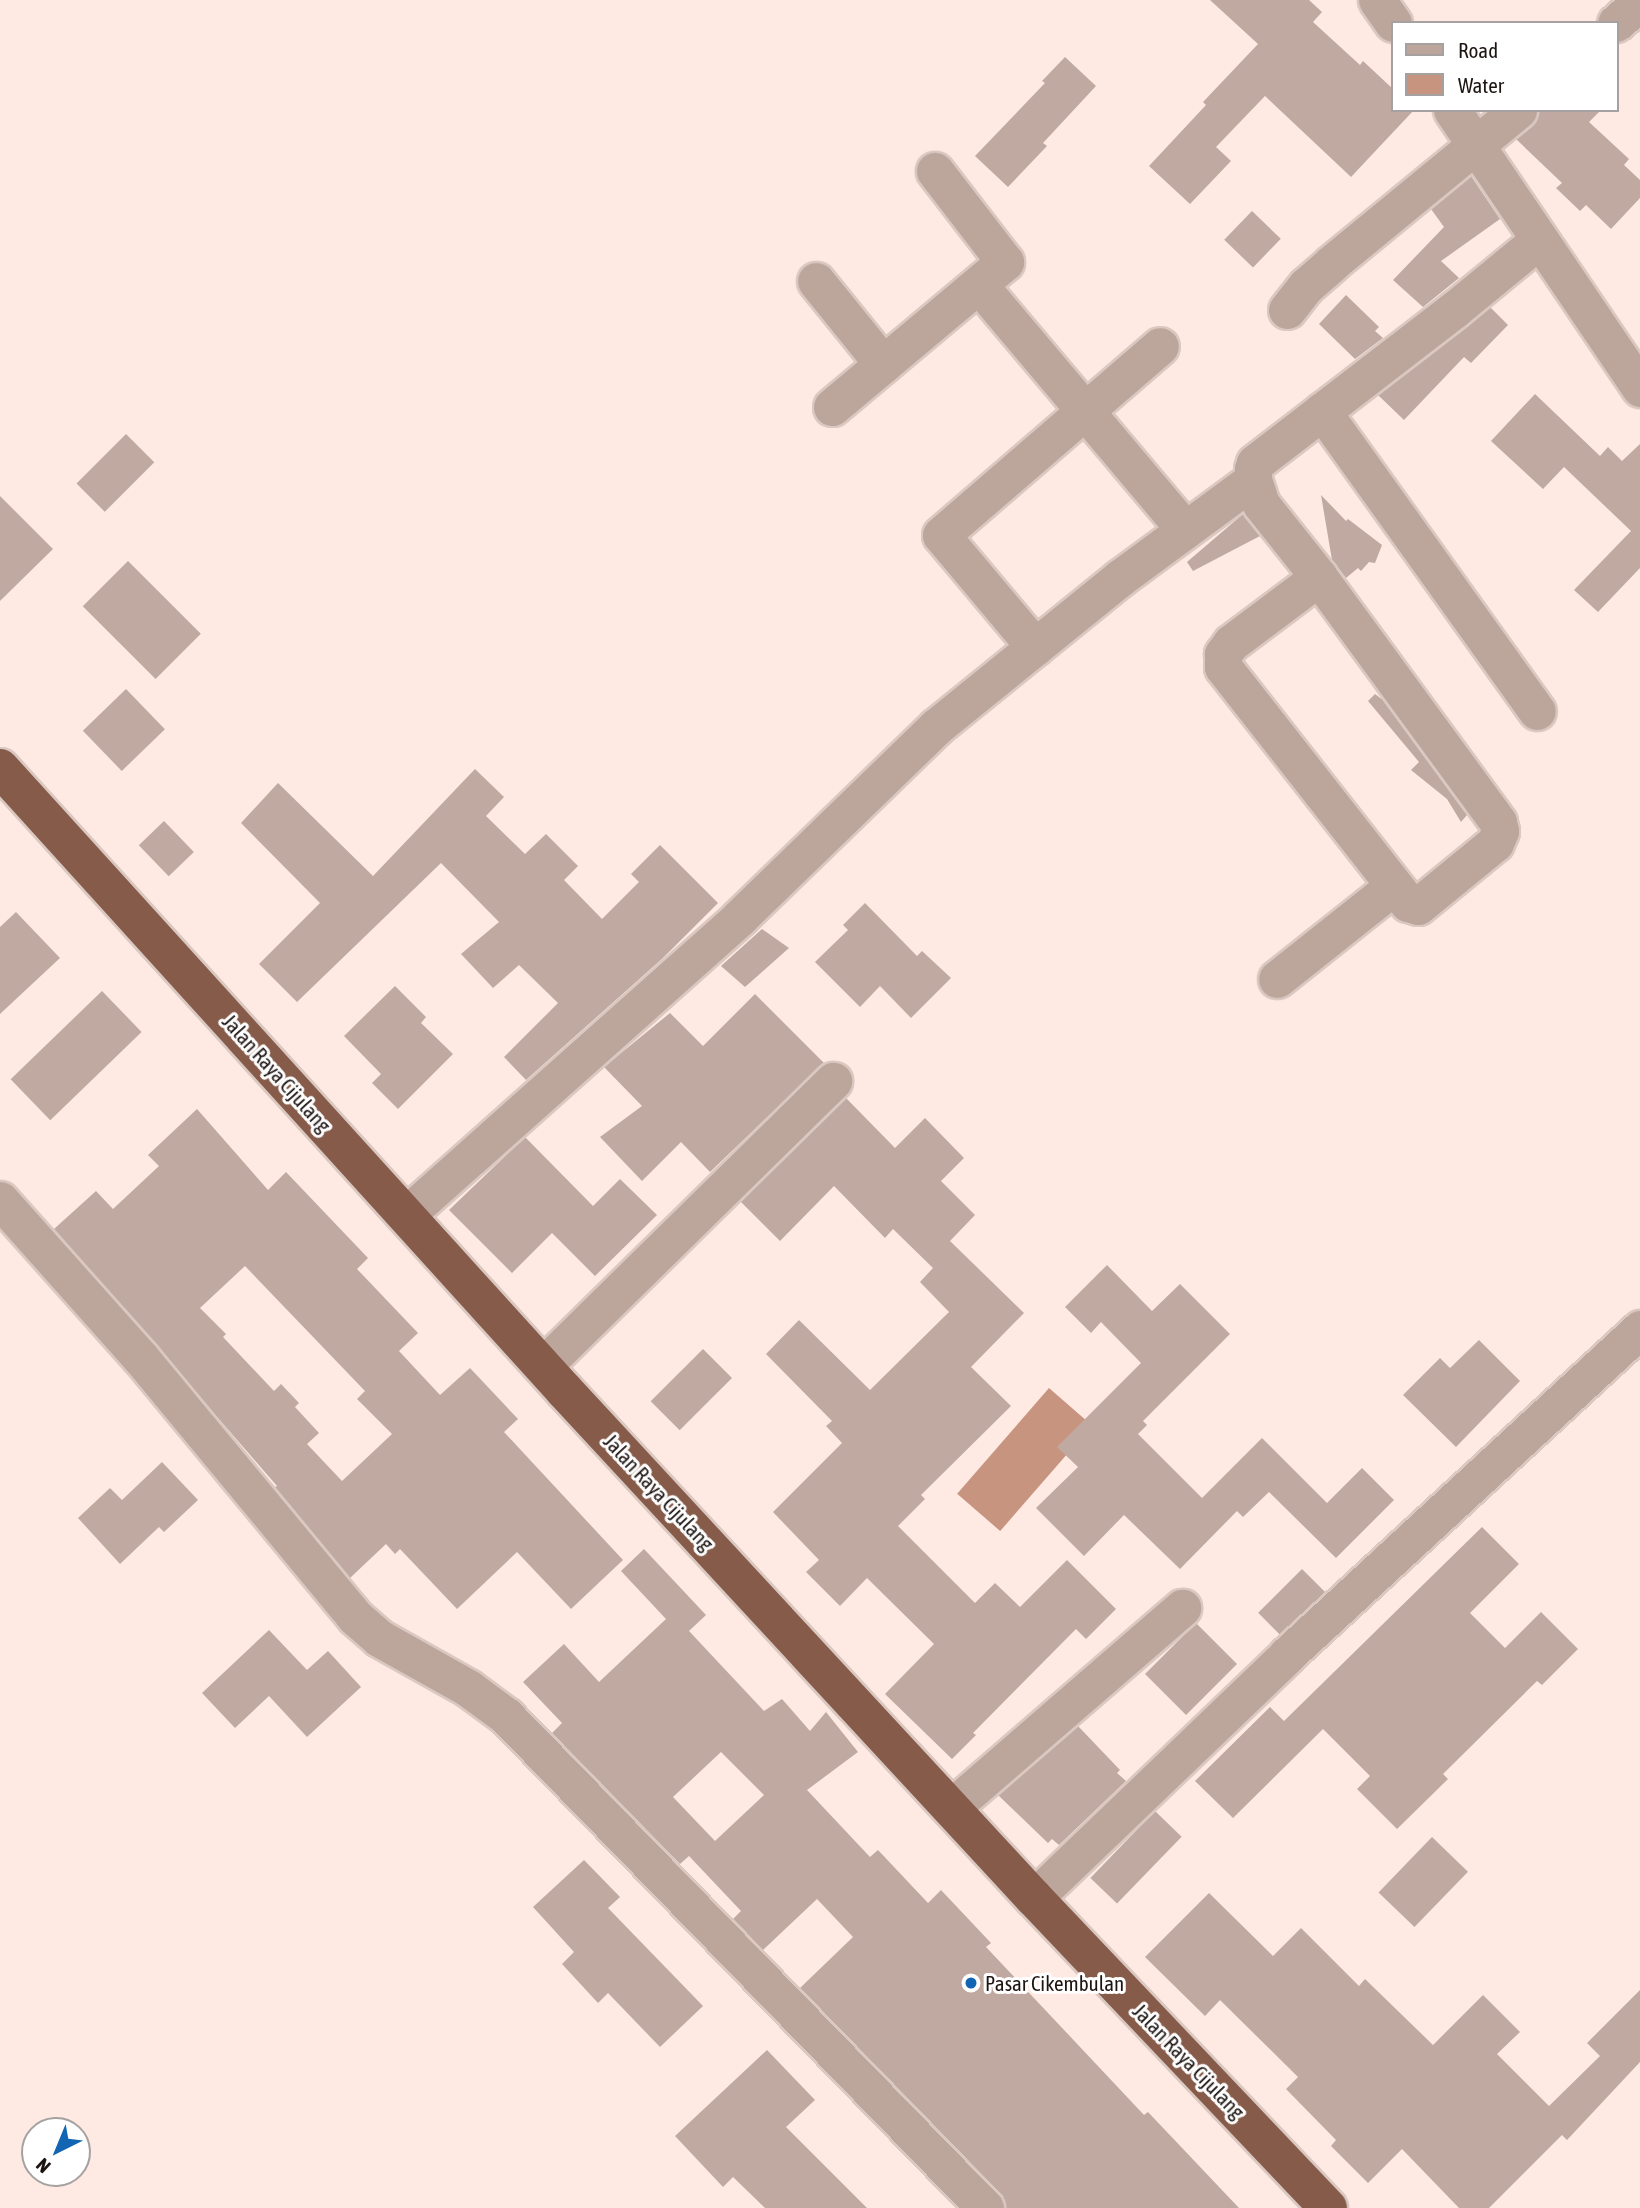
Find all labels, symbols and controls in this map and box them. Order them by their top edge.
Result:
legend [1392,21,1619,112]
text: Road [1458,38,1498,62]
text: Water [1458,73,1504,97]
street label: Jalan Raya Cijulang [217,1009,337,1137]
street label: Jalan Raya Cijulang [599,1429,719,1555]
place label: Pasar Cikembulan [985,1970,1124,1996]
marker: Pasar Cikembulan [963,1975,979,1991]
street label: Jalan Raya Cijulang [1128,1998,1250,2124]
north arrow [21,2117,91,2187]
text: N [31,2154,55,2178]

